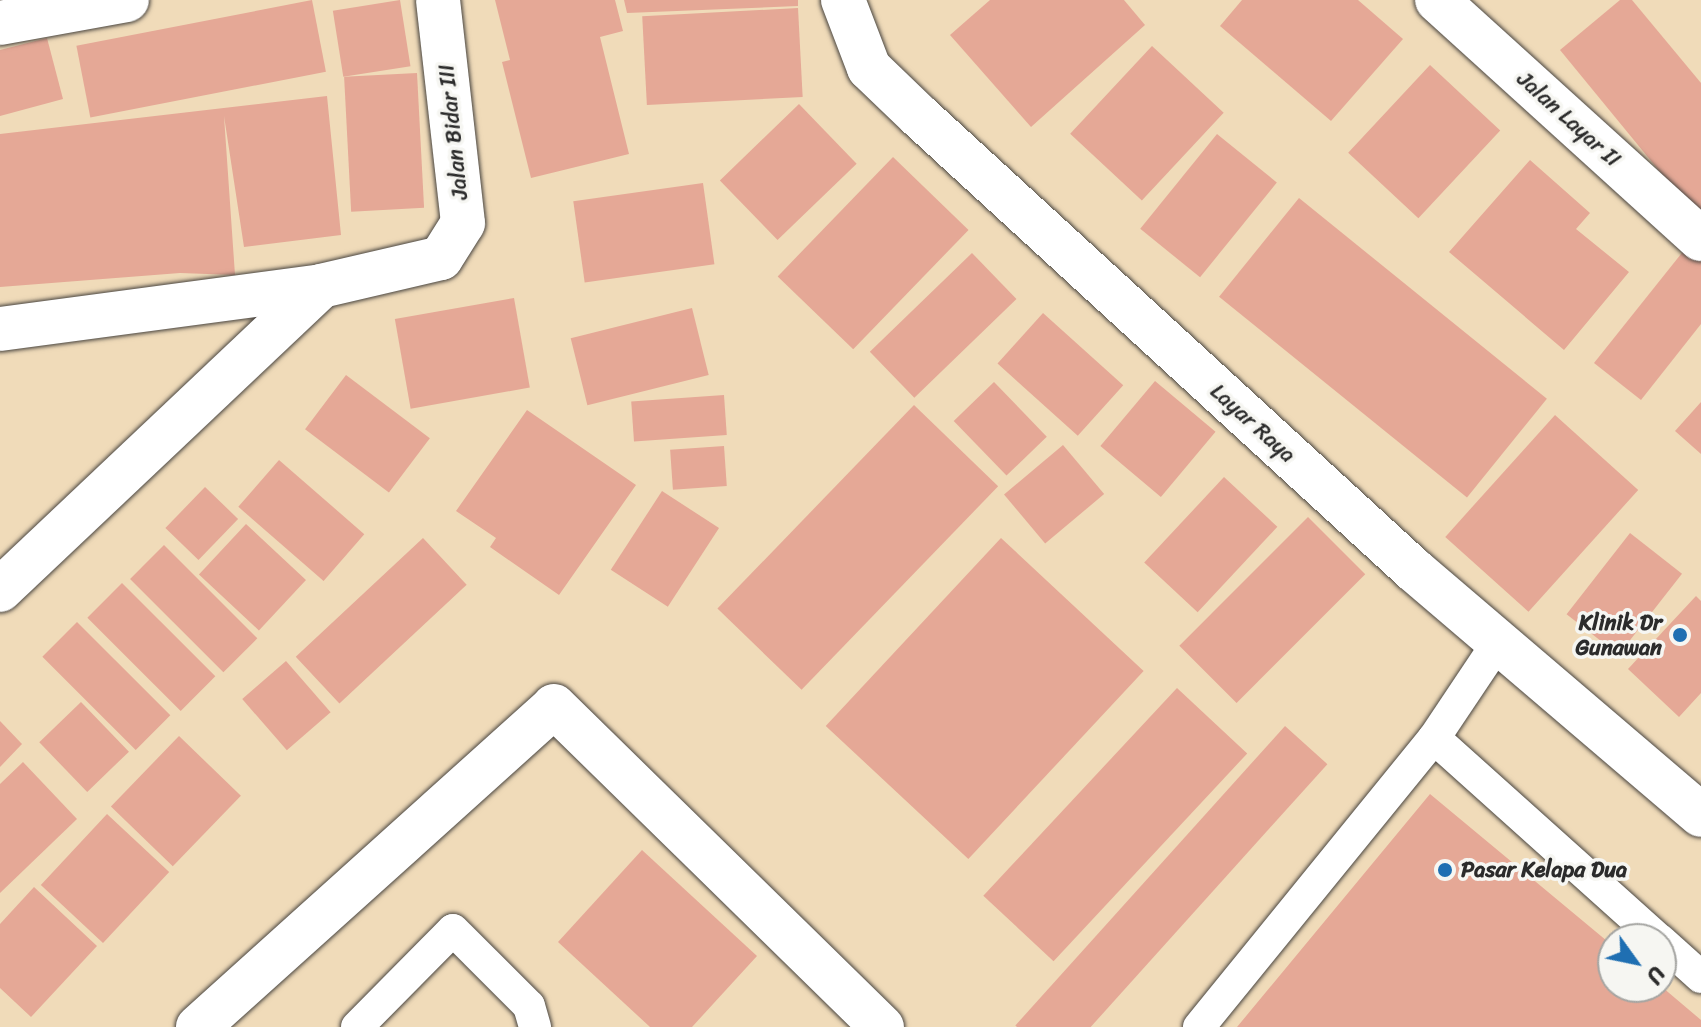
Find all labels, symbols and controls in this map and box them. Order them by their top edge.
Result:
street label: Jalan Bidar III [433,63,473,201]
street label: Jalan Layar II [1512,66,1626,172]
street label: Layar Raya [1205,378,1301,468]
place label: Klinik Dr Gunawan [1575,609,1662,660]
marker: Klinik Dr Gunawan [1669,624,1691,646]
place label: Pasar Kelapa Dua [1461,857,1628,883]
marker: Pasar Kelapa Dua [1436,861,1454,879]
north arrow [1597,923,1677,1003]
text: U [1636,959,1676,992]

